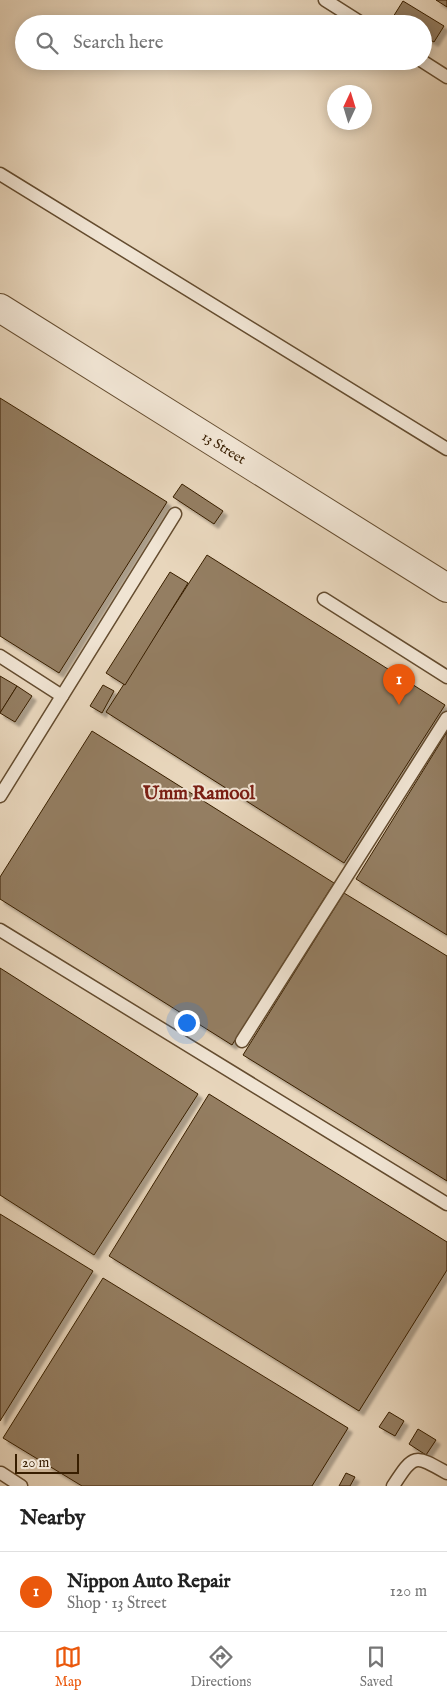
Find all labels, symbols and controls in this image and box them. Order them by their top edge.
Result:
search box [15,15,432,70]
icon: search [33,29,61,57]
text: Search here [73,31,164,55]
north arrow [327,85,372,130]
street label: 13 Street [198,428,249,469]
pin: 1 [383,664,415,705]
district label: Umm Ramool [142,782,256,806]
your location [174,1010,200,1036]
scale bar [15,1451,79,1474]
text: 20 m [22,1454,49,1472]
text: Nearby [20,1505,85,1532]
text: Nippon Auto Repair [67,1570,231,1594]
text: 1 [33,1582,39,1602]
text: 120 m [390,1582,427,1602]
text: Shop · 13 Street [67,1594,167,1614]
tab: Map [54,1643,82,1691]
tab: Directions [190,1643,251,1691]
tab: Saved [360,1643,393,1691]

